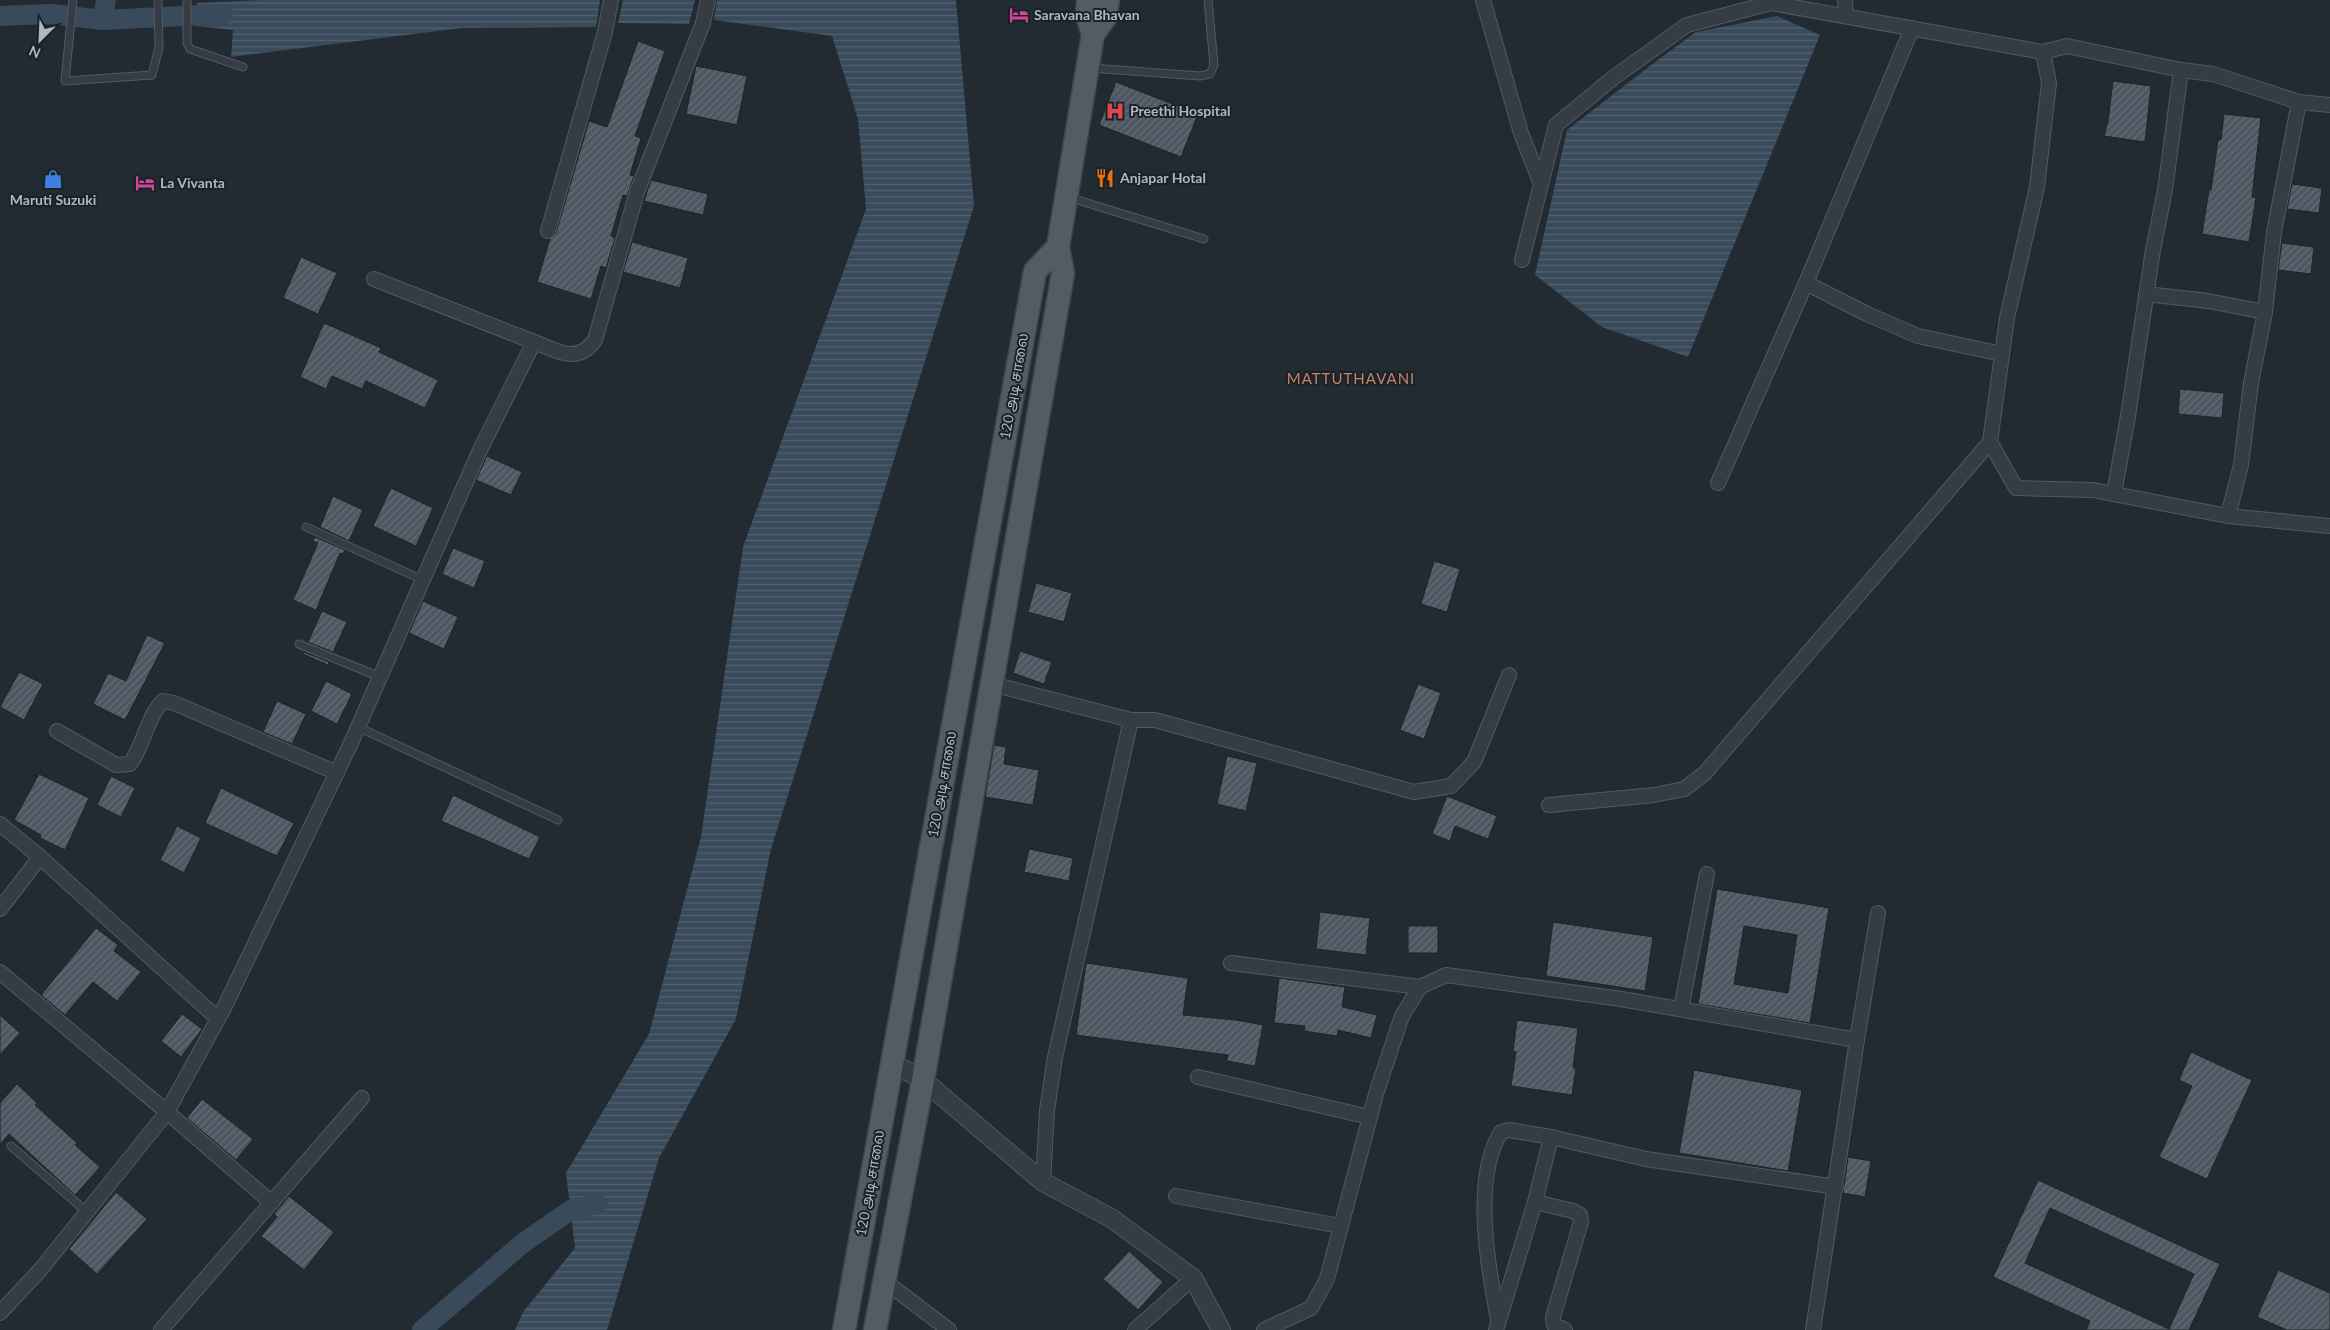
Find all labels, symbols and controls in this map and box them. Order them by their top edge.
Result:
hotel icon: Saravana Bhavan [1008,4,1030,26]
place label: Saravana Bhavan [1034,6,1140,23]
north arrow [15,15,65,65]
text: N [26,42,43,62]
hospital icon: Preethi Hospital [1104,100,1126,122]
place label: Preethi Hospital [1130,102,1231,119]
restaurant icon: Anjapar Hotal [1094,167,1116,189]
shop icon: Maruti Suzuki [42,168,64,190]
place label: Anjapar Hotal [1119,169,1206,186]
hotel icon: La Vivanta [134,172,156,194]
place label: La Vivanta [160,174,225,191]
place label: Maruti Suzuki [10,191,96,208]
street label: 120 அடி சாலை [996,332,1032,440]
district label: MATTUTHAVANI [1287,369,1415,387]
street label: 120 அடி சாலை [924,730,960,838]
street label: 120 அடி சாலை [852,1129,888,1237]

